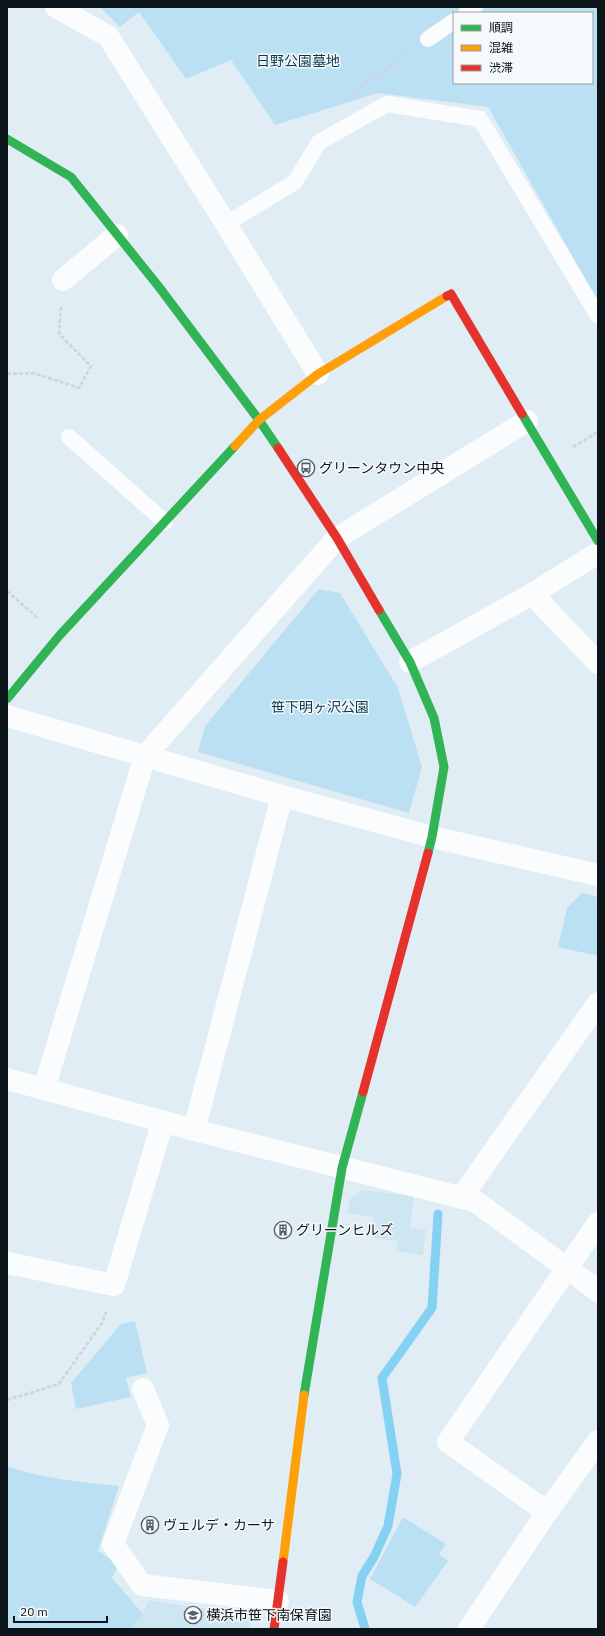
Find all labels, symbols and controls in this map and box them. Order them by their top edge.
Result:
legend [453,12,593,84]
text: 順調 [489,20,513,35]
text: 混雑 [489,40,513,55]
park label: 日野公園墓地 [256,52,340,70]
text: 渋滞 [489,60,513,75]
bus stop icon: グリーンタウン中央 [296,458,316,478]
place label: グリーンタウン中央 [319,459,444,477]
park label: 笹下明ヶ沢公園 [271,698,369,716]
building icon: グリーンヒルズ [273,1220,293,1240]
place label: グリーンヒルズ [296,1221,393,1239]
building icon: ヴェルデ・カーサ [140,1515,160,1535]
place label: ヴェルデ・カーサ [163,1516,275,1534]
scale bar [14,1598,107,1624]
text: 20 m [20,1604,48,1619]
school or university icon: 横浜市笹下南保育園 [183,1605,203,1625]
place label: 横浜市笹下南保育園 [206,1606,332,1624]

